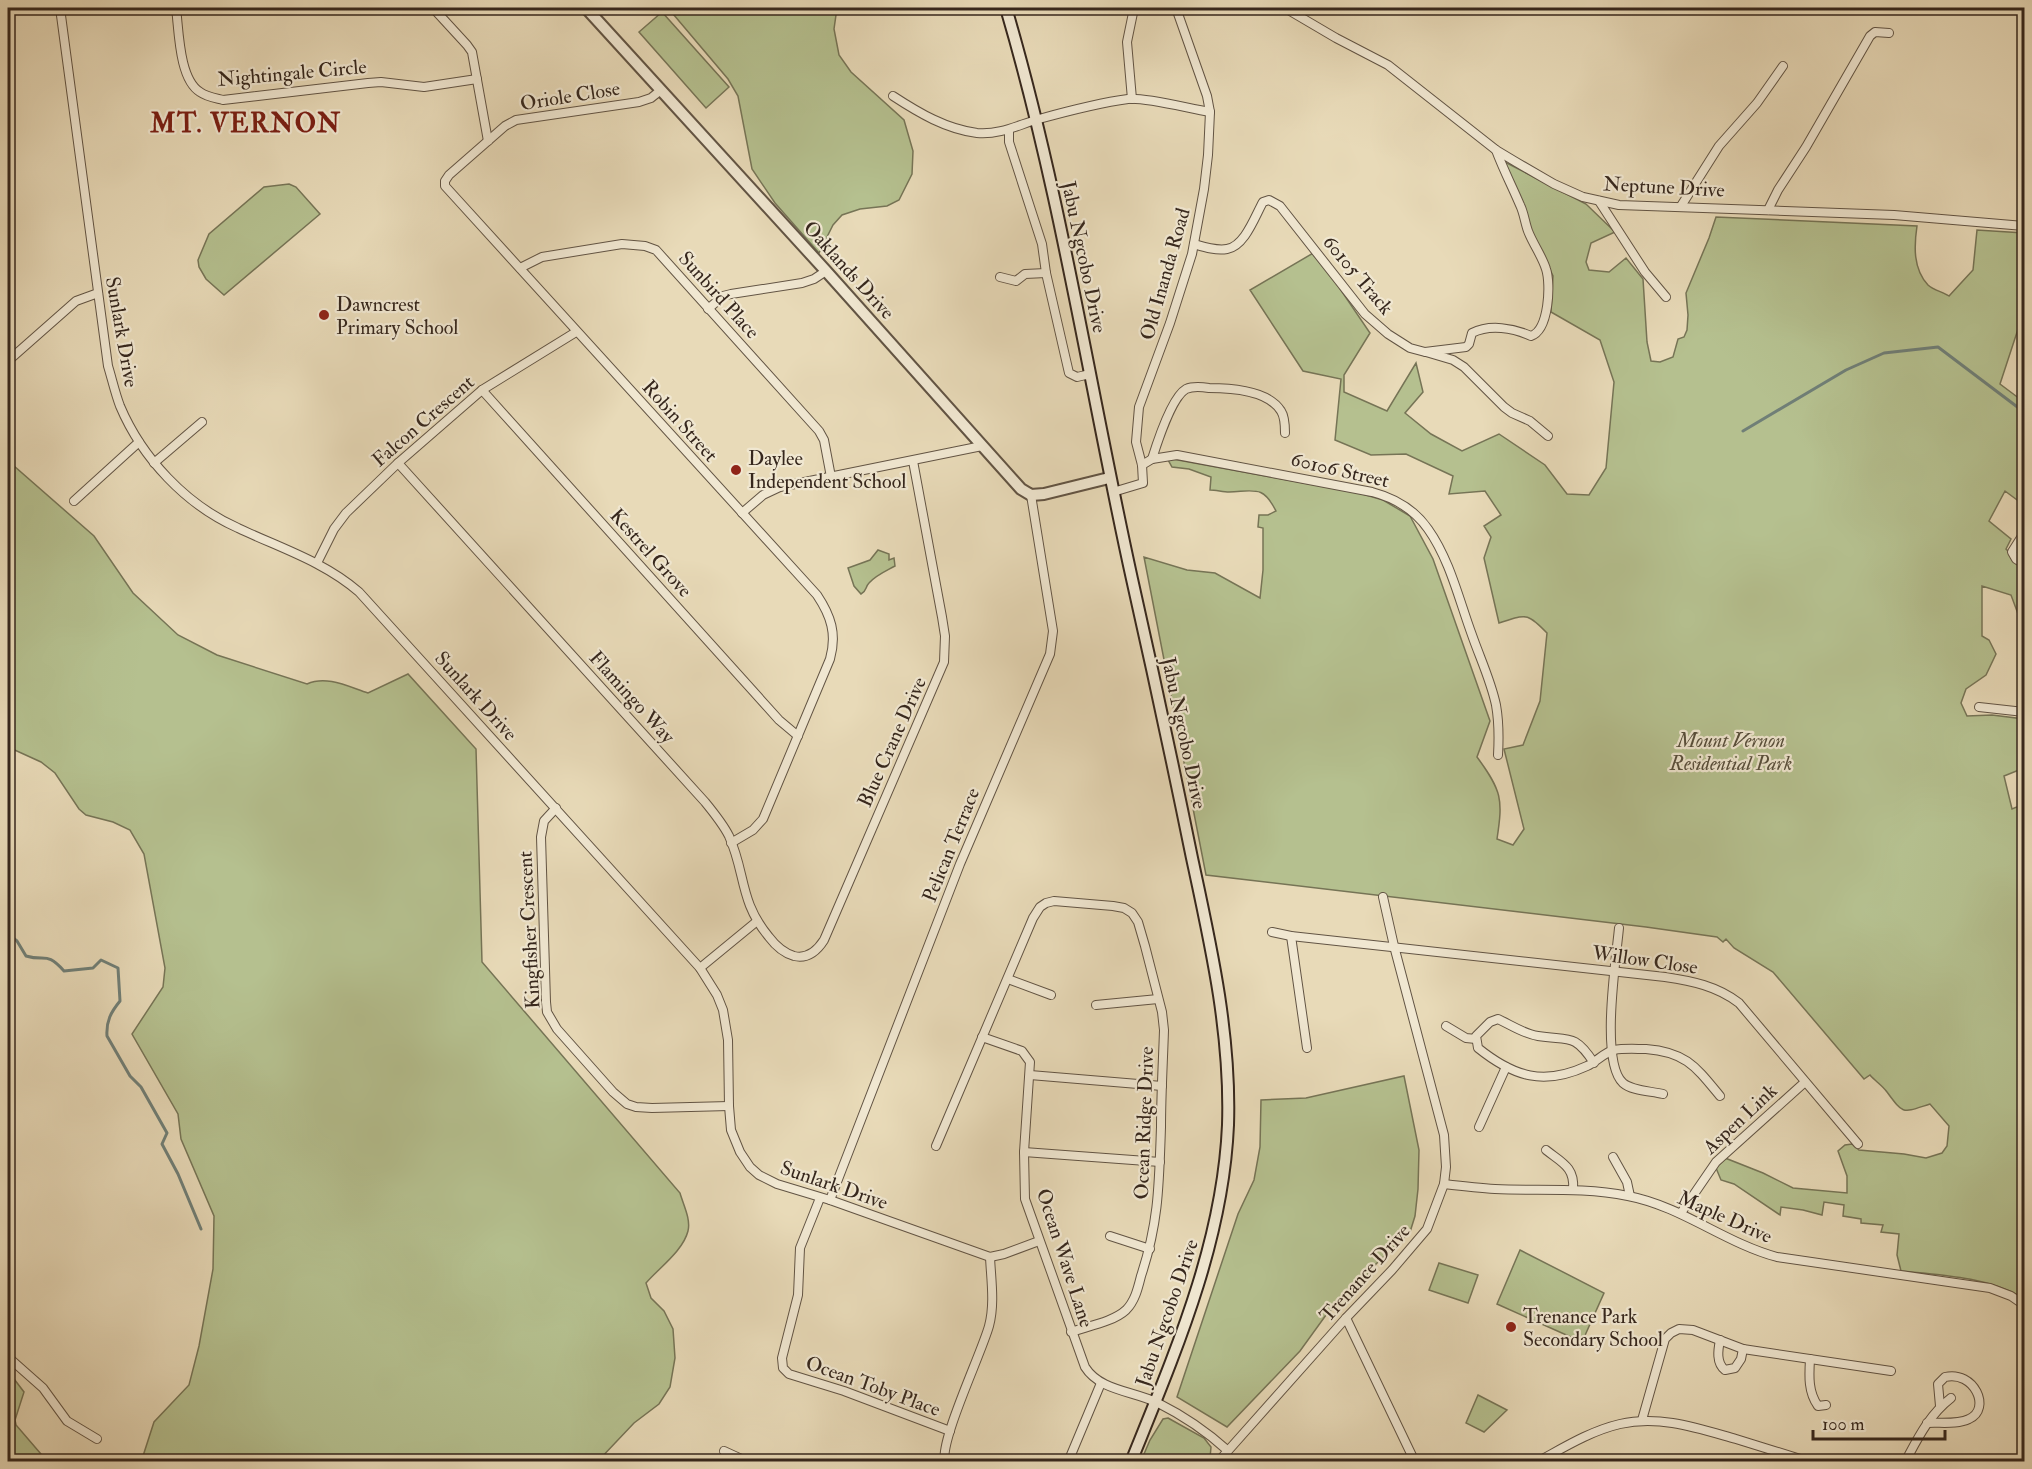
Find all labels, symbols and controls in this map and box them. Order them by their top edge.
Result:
street label: Nightingale Circle [216,54,368,92]
street label: Oriole Close [518,76,622,116]
district label: MT. VERNON [149,108,342,140]
street label: Neptune Drive [1603,171,1725,204]
street label: Jabu Ngcobo Drive [1056,178,1112,335]
street label: Old Inanda Road [1134,205,1196,343]
street label: Oaklands Drive [798,215,900,325]
street label: 60105 Track [1317,230,1399,320]
street label: Sunbird Place [673,246,765,344]
street label: Sunlark Drive [100,275,144,389]
place label: Dawncrest Primary School [336,292,458,340]
marker: Dawncrest Primary School [317,308,331,322]
street label: Falcon Crescent [367,369,480,472]
street label: Robin Street [637,375,724,467]
place label: Daylee Independent School [748,446,906,495]
street label: 60106 Street [1288,447,1392,494]
marker: Daylee Independent School [729,463,743,477]
street label: Kestrel Grove [605,503,697,603]
street label: Flamingo Way [584,645,681,749]
street label: Sunlark Drive [429,646,523,746]
street label: Jabu Ngcobo Drive [1156,654,1212,811]
street label: Blue Crane Drive [852,673,932,811]
park label: Mount Vernon Residential Park [1669,728,1792,776]
street label: Pelican Terrace [917,784,985,906]
street label: Kingfisher Crescent [512,850,546,1010]
street label: Willow Close [1590,940,1699,980]
street label: Ocean Ridge Drive [1129,1046,1159,1200]
street label: Aspen Link [1697,1078,1783,1161]
street label: Sunlark Drive [777,1155,891,1215]
street label: Ocean Wave Lane [1031,1185,1099,1331]
street label: Maple Drive [1673,1185,1776,1250]
street label: Trenance Drive [1314,1219,1416,1327]
street label: Jabu Ngcobo Drive [1130,1236,1204,1391]
place label: Trenance Park Secondary School [1523,1304,1663,1352]
marker: Trenance Park Secondary School [1504,1320,1518,1334]
street label: Ocean Toby Place [802,1350,944,1422]
scale bar [1813,1403,1945,1441]
text: 100 m [1822,1413,1865,1436]

